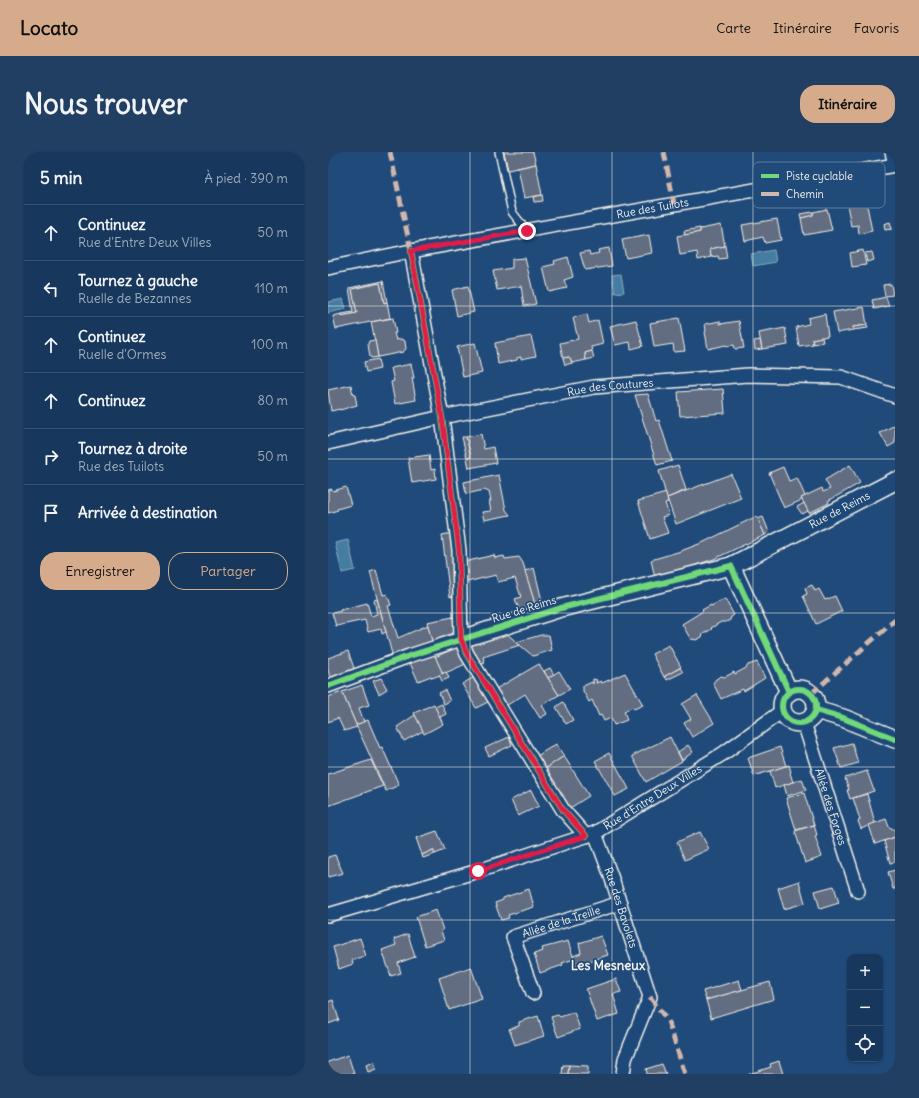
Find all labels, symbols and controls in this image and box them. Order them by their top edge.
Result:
text: Locato [20,16,78,40]
text: Carte [716,19,751,37]
text: Itinéraire [773,19,832,37]
text: Favoris [854,19,899,37]
button: Itinéraire [800,85,895,123]
text: Nous trouver [24,86,187,122]
legend [753,162,885,208]
text: 5 min [40,167,82,189]
text: Piste cyclable [786,169,853,183]
text: À pied · 390 m [205,170,288,187]
text: Chemin [786,187,824,201]
street label: Rue des Tuilots [615,195,690,221]
text: Continuez [78,215,146,234]
icon: ahead [40,222,62,244]
route end [518,222,536,240]
text: 50 m [257,224,288,241]
text: Rue d'Entre Deux Villes [78,234,211,251]
text: Tournez à gauche [78,271,198,290]
icon: left [40,278,62,300]
text: 110 m [255,280,288,297]
text: Ruelle de Bezannes [78,290,191,307]
text: Continuez [78,327,146,346]
icon: ahead [40,334,62,356]
text: 100 m [251,336,288,353]
text: Ruelle d'Ormes [78,346,166,363]
street label: Rue des Coutures [566,375,654,399]
icon: ahead [40,390,62,412]
text: Continuez [78,391,146,410]
text: 80 m [257,392,288,409]
text: Tournez à droite [78,439,187,458]
icon: right [40,446,62,468]
text: 50 m [257,448,288,465]
text: Rue des Tuilots [78,458,164,475]
street label: Rue de Reims [807,488,872,531]
icon: arrive [40,502,62,524]
text: Arrivée à destination [78,503,217,522]
button: Enregistrer [40,552,160,590]
button: Partager [168,552,288,590]
street label: Rue de Reims [490,593,558,625]
street label: Rue d'Entre Deux Villes [601,762,704,833]
street label: Allée des Forges [812,767,850,847]
route start [469,862,487,880]
street label: Rue des Bavolets [601,865,641,950]
street label: Allée de la Treille [520,903,602,941]
map controls [847,954,883,1062]
button: + [847,954,883,990]
district label: Les Mesneux [571,957,646,974]
button: − [847,990,883,1026]
button: locate [847,1026,883,1062]

